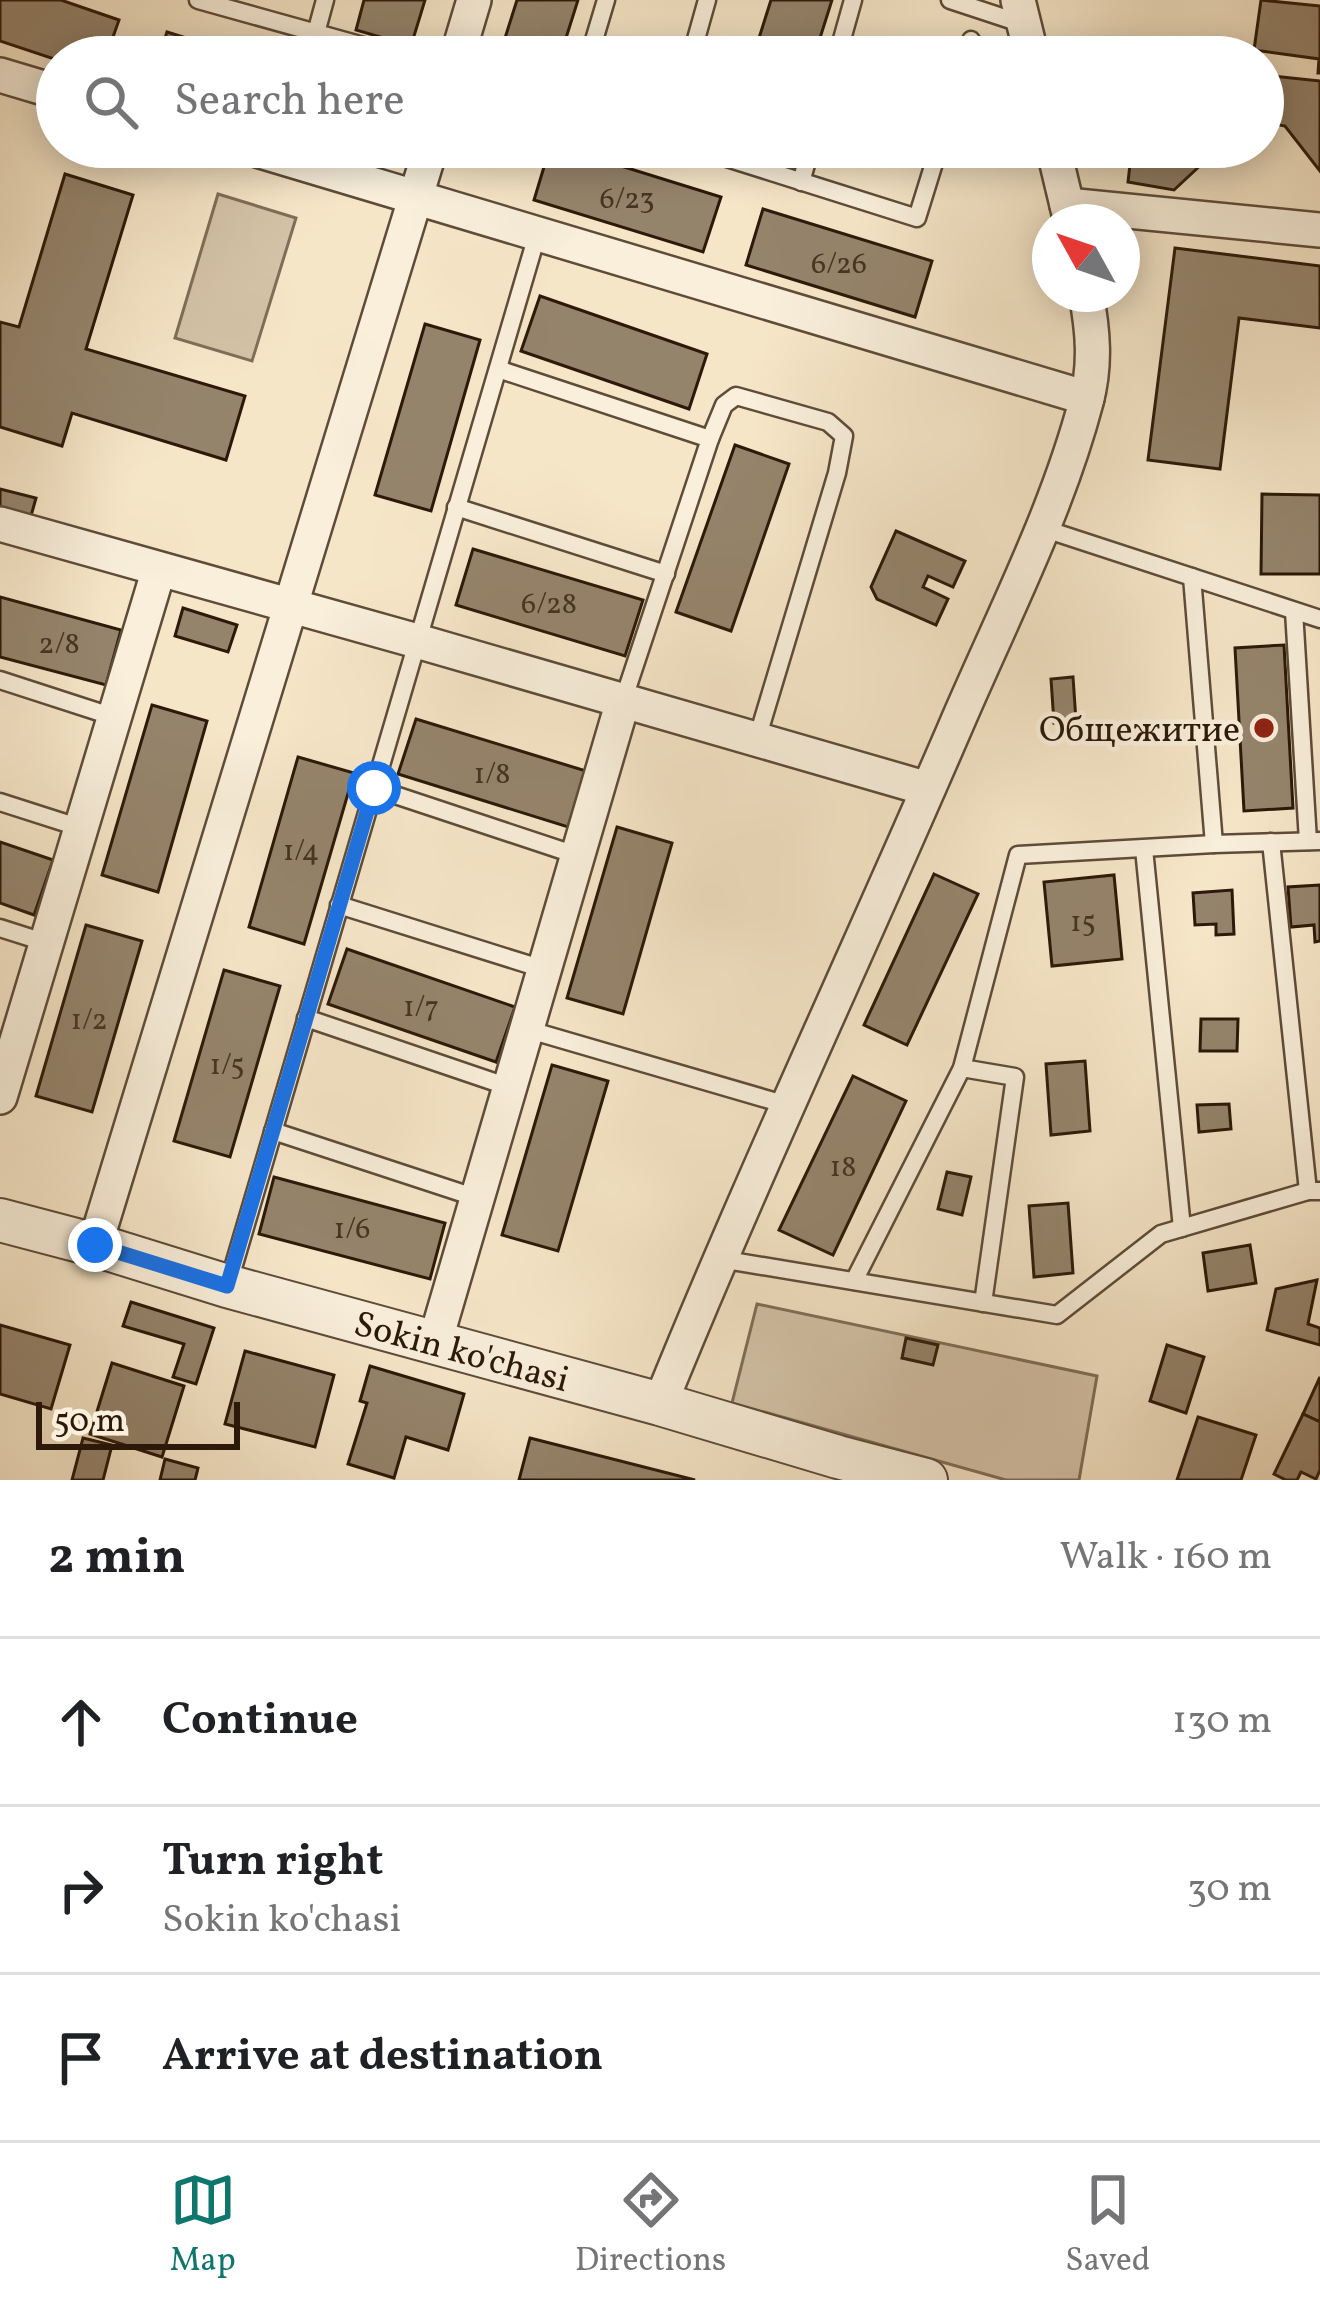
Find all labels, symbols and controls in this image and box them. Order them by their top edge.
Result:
search box [36,36,1284,168]
icon: search [78,69,144,135]
text: Search here [174,71,405,134]
house number: 6/23 [599,179,655,221]
north arrow [1032,204,1140,312]
house number: 6/26 [811,244,867,286]
house number: 6/28 [521,584,577,626]
house number: 2/8 [38,624,80,666]
place label: Общежитие [1039,707,1240,757]
marker: Общежитие [1251,715,1277,741]
house number: 1/8 [474,754,510,796]
route start [347,761,401,815]
house number: 1/4 [283,831,319,873]
house number: 15 [1070,902,1096,944]
house number: 1/7 [403,987,439,1029]
house number: 1/2 [70,1000,108,1042]
house number: 1/5 [209,1045,245,1087]
house number: 18 [830,1147,856,1189]
house number: 1/6 [334,1209,370,1251]
route end [68,1218,122,1272]
street label: Sokin ko'chasi [348,1301,574,1407]
scale bar [36,1396,240,1449]
text: 50 m [54,1400,125,1446]
text: 2 min [48,1523,186,1594]
text: Walk · 160 m [1059,1531,1272,1585]
icon: ahead [48,1689,114,1755]
text: Continue [162,1690,358,1753]
text: 130 m [1172,1695,1272,1749]
text: Turn right [162,1831,383,1894]
icon: right [48,1857,114,1923]
text: 30 m [1187,1863,1272,1917]
text: Sokin ko'chasi [162,1894,401,1948]
icon: arrive [48,2025,114,2091]
text: Arrive at destination [162,2026,603,2089]
tab: Map [170,2167,236,2285]
tab: Directions [575,2167,726,2285]
tab: Saved [1065,2167,1150,2285]

